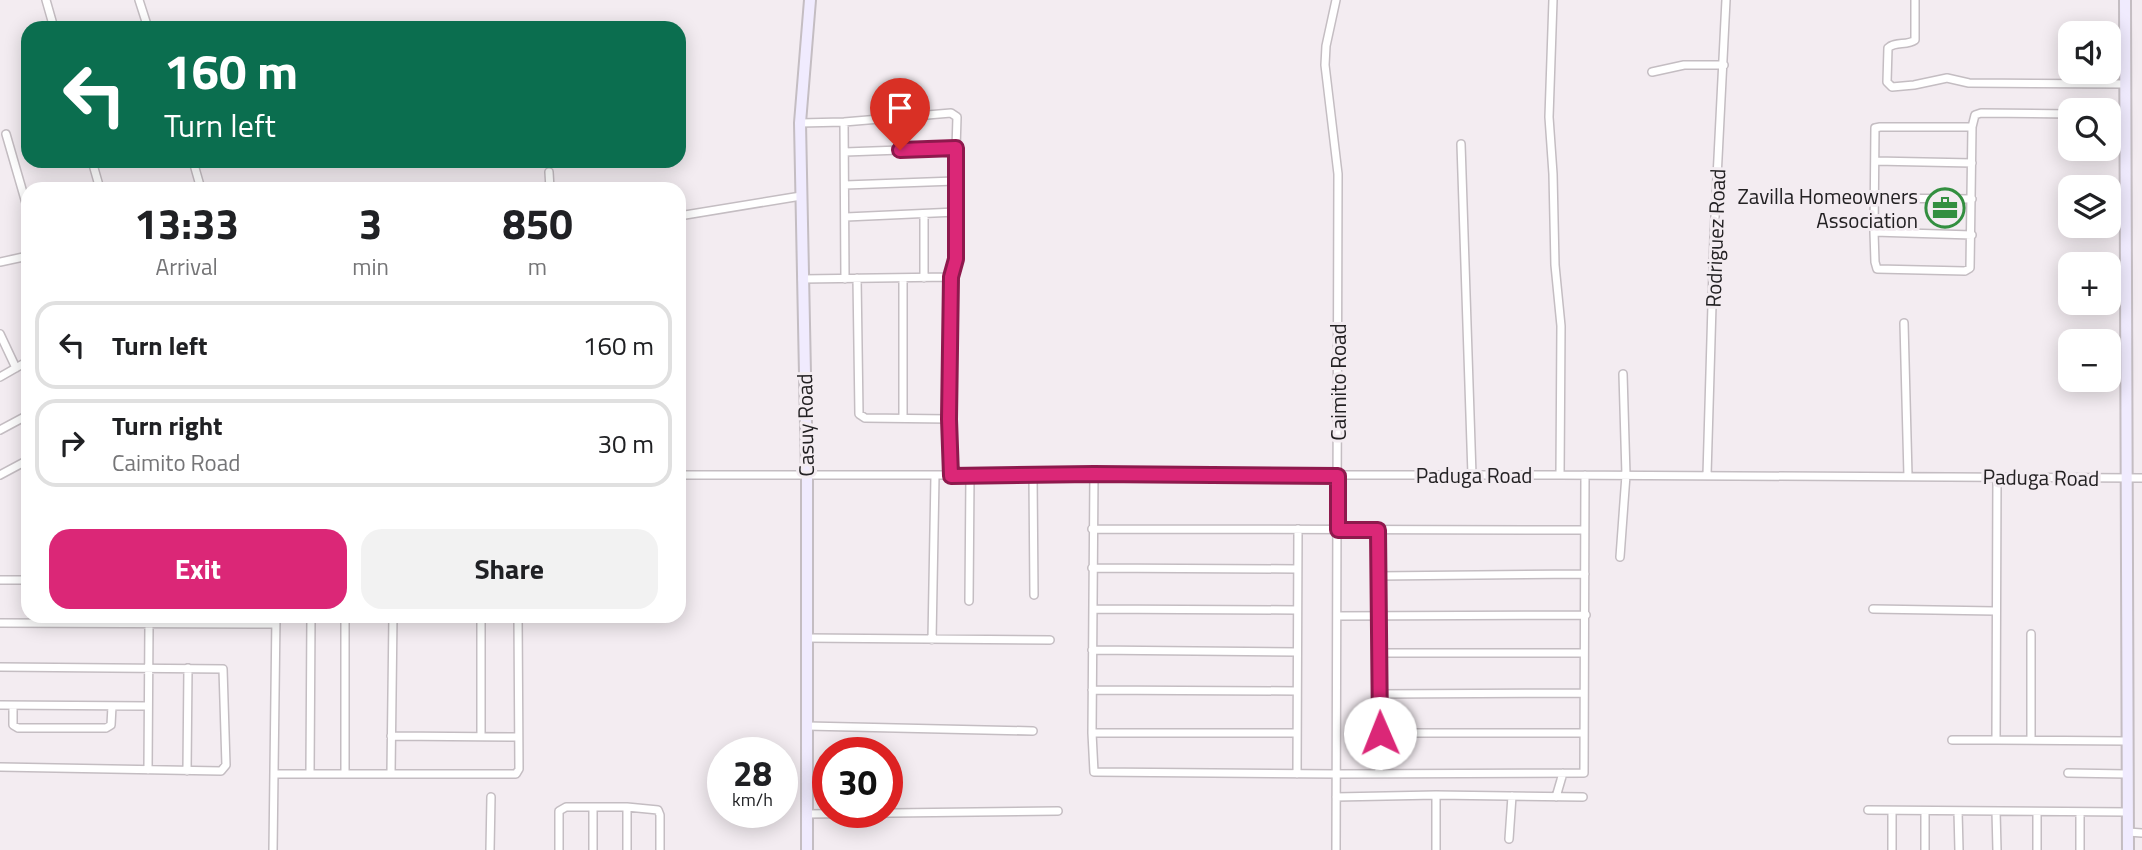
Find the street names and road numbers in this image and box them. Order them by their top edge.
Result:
street label: Rodriguez Road [1697,168,1733,308]
street label: Caimito Road [1322,323,1354,441]
street label: Casuy Road [788,373,822,477]
street label: Paduga Road [1416,459,1532,491]
street label: Paduga Road [1982,460,2100,494]

